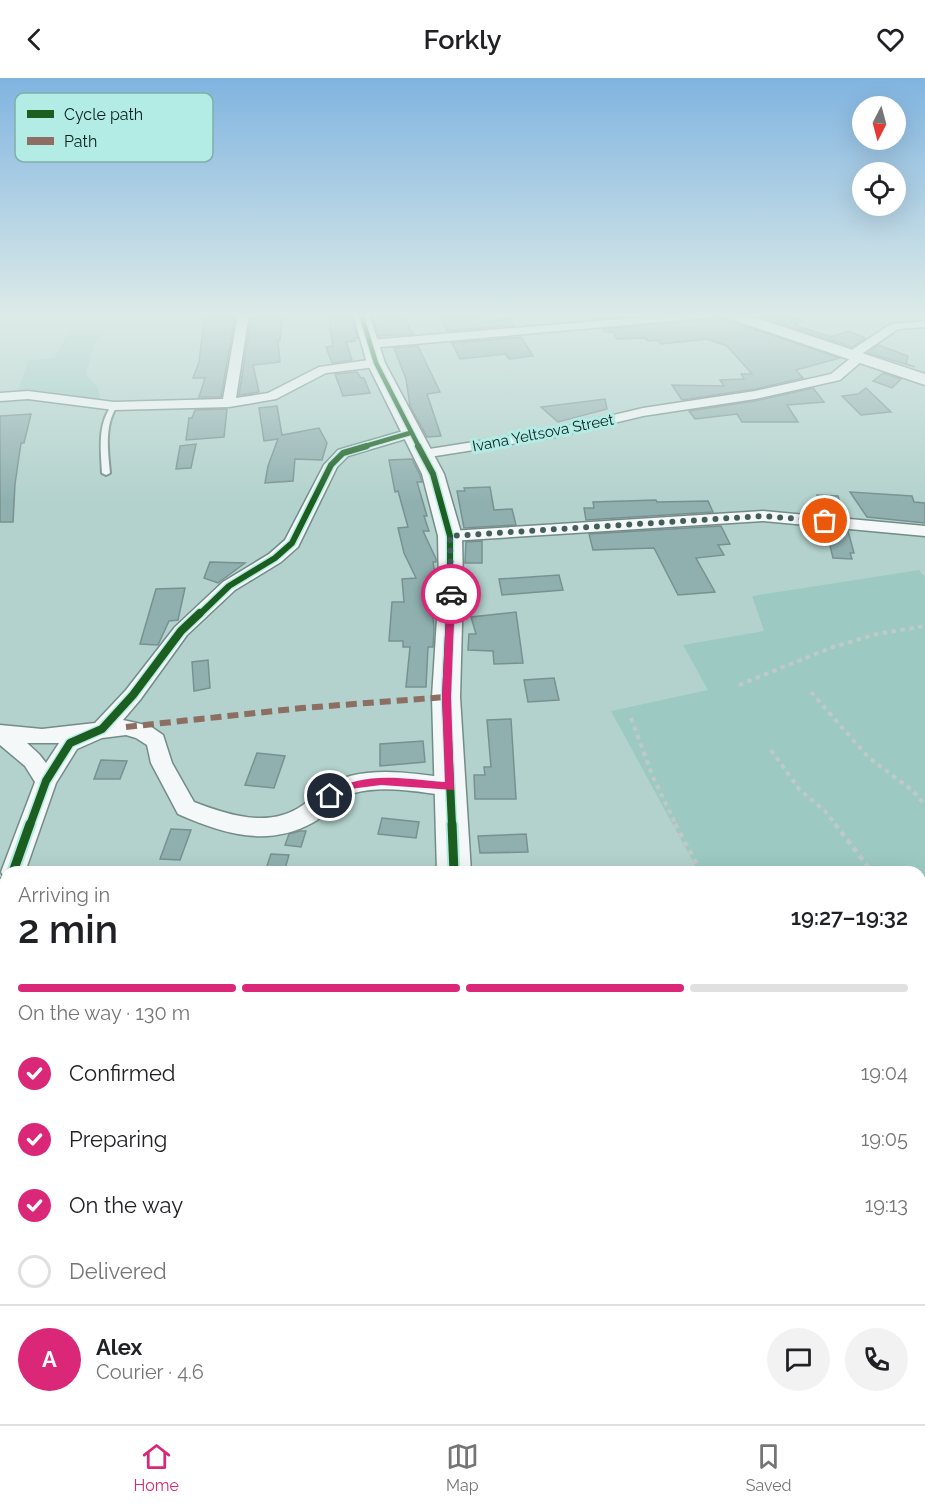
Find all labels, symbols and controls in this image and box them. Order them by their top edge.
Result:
icon: back [18,23,51,56]
icon: heart [874,23,907,56]
text: Forkly [423,24,502,55]
legend [15,93,213,162]
north arrow [852,96,906,150]
map controls [852,96,906,216]
text: Cycle path [64,105,143,124]
text: Path [64,132,97,151]
button: locate [852,162,906,216]
street label: Ivana Yeltsova Street [471,410,615,456]
pin [799,495,850,546]
icon: bag [808,504,841,537]
courier [421,564,481,624]
icon: car [435,578,468,611]
pin [304,770,355,821]
icon: home [313,779,346,812]
text: Arriving in [18,883,110,907]
text: 19:27–19:32 [791,904,908,930]
text: 2 min [18,906,118,952]
text: On the way · 130 m [18,1001,190,1025]
icon: check [18,1057,51,1090]
text: Confirmed [69,1060,176,1086]
text: 19:04 [861,1061,908,1085]
icon: check [18,1123,51,1156]
text: Preparing [69,1126,167,1152]
text: 19:05 [861,1127,908,1151]
icon: check [18,1189,51,1222]
text: On the way [69,1192,183,1218]
text: 19:13 [865,1193,908,1217]
text: Delivered [69,1258,167,1284]
button: chat [767,1328,830,1391]
button: phone [845,1328,908,1391]
text: Alex [96,1334,142,1360]
text: A [42,1346,57,1372]
text: Courier · 4.6 [96,1360,204,1384]
tab: Home [133,1440,179,1495]
tab: Map [446,1440,479,1495]
tab: Saved [746,1440,791,1495]

